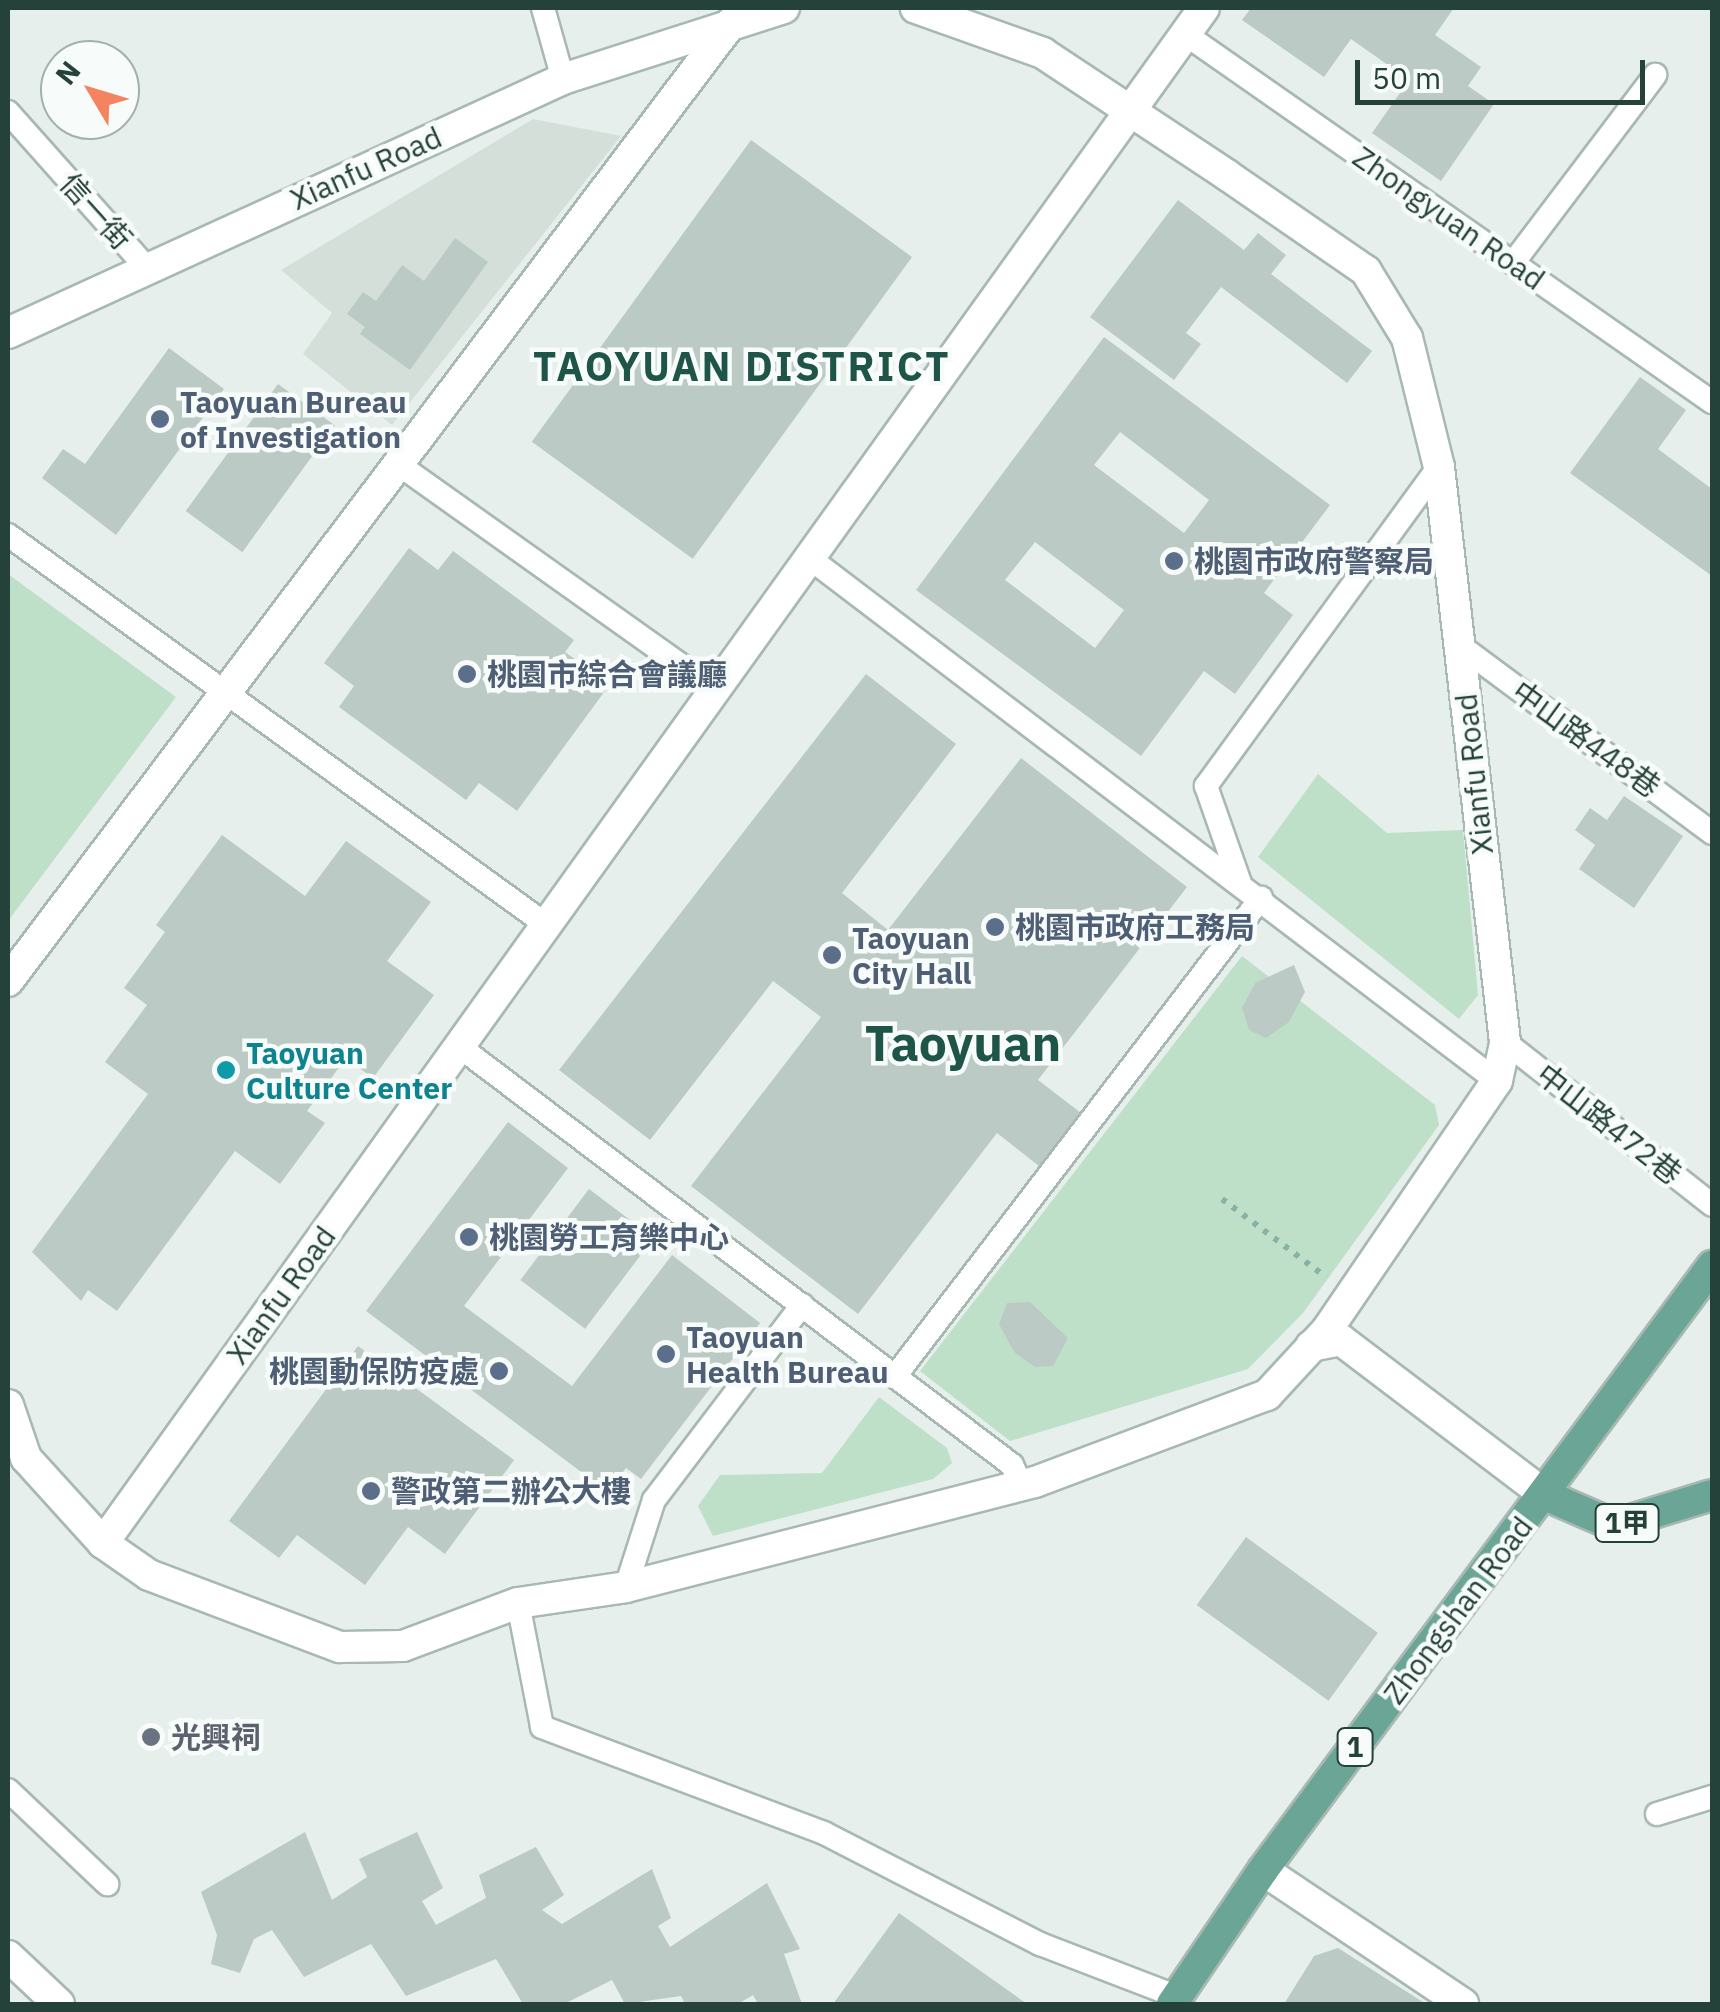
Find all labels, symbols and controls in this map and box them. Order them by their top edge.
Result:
north arrow [40,40,140,140]
scale bar [1360,40,1650,102]
text: N [47,53,88,92]
text: 50 m [1372,58,1441,97]
street label: Xianfu Road [285,119,447,217]
street label: Zhongyuan Road [1346,139,1552,297]
street label: 信一街 [53,166,139,256]
district label: TAOYUAN DISTRICT [533,342,951,390]
place label: Taoyuan Bureau of Investigation [180,384,407,454]
marker: Taoyuan Bureau of Investigation [149,408,171,430]
place label: 桃園市政府警察局 [1194,543,1434,579]
marker: 桃園市政府警察局 [1163,550,1185,572]
place label: 桃園市綜合會議廳 [487,656,727,692]
marker: 桃園市綜合會議廳 [456,663,478,685]
street label: 中山路448巷 [1505,673,1667,805]
street label: Xianfu Road [1448,692,1500,856]
place label: 桃園市政府工務局 [1015,909,1255,945]
marker: 桃園市政府工務局 [984,916,1006,938]
place label: Taoyuan City Hall [852,920,971,990]
marker: Taoyuan City Hall [821,944,843,966]
district label: Taoyuan [865,1013,1061,1073]
place label: Taoyuan Culture Center [246,1035,452,1106]
street label: 中山路472巷 [1529,1056,1689,1192]
marker: Taoyuan Culture Center [215,1059,237,1081]
street label: Xianfu Road [219,1219,343,1371]
place label: 桃園勞工育樂中心 [489,1219,729,1255]
marker: 桃園勞工育樂中心 [458,1226,480,1248]
place label: Taoyuan Health Bureau [686,1319,889,1390]
marker: Taoyuan Health Bureau [655,1343,677,1365]
place label: 桃園動保防疫處 [269,1353,479,1389]
marker: 桃園動保防疫處 [488,1360,510,1382]
place label: 警政第二辦公大樓 [391,1473,631,1509]
marker: 警政第二辦公大樓 [360,1480,382,1502]
road number: 1甲 [1594,1500,1660,1546]
street label: Zhongshan Road [1376,1509,1540,1711]
place label: 光興祠 [171,1719,261,1755]
road number: 1 [1335,1724,1375,1770]
marker: 光興祠 [140,1726,162,1748]

